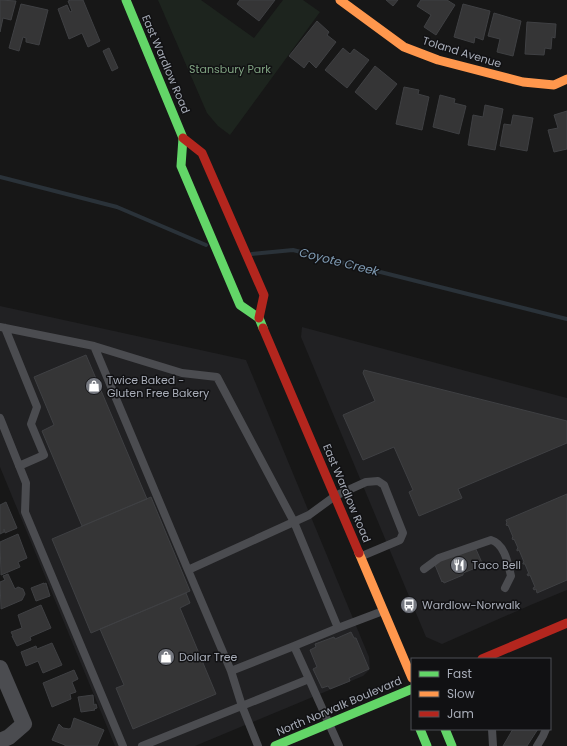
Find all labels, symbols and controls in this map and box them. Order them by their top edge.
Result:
street label: East Wardlow Road [138,12,194,116]
street label: Toland Avenue [421,32,504,72]
park label: Stansbury Park [189,61,271,77]
water label: Coyote Creek [297,243,382,280]
place label: Twice Baked - Gluten Free Bakery [107,372,210,401]
shop icon: Twice Baked - Gluten Free Bakery [84,376,104,396]
street label: East Wardlow Road [319,441,375,545]
restaurant icon: Taco Bell [449,555,469,575]
place label: Taco Bell [472,557,521,573]
bus stop icon: Wardlow-Norwalk [399,595,419,615]
place label: Wardlow-Norwalk [422,597,521,613]
shop icon: Dollar Tree [156,647,176,667]
place label: Dollar Tree [179,649,238,665]
legend [411,658,551,730]
text: Fast [447,665,472,682]
street label: North Norwalk Boulevard [274,672,404,740]
text: Slow [447,685,475,702]
text: Jam [447,705,474,722]

